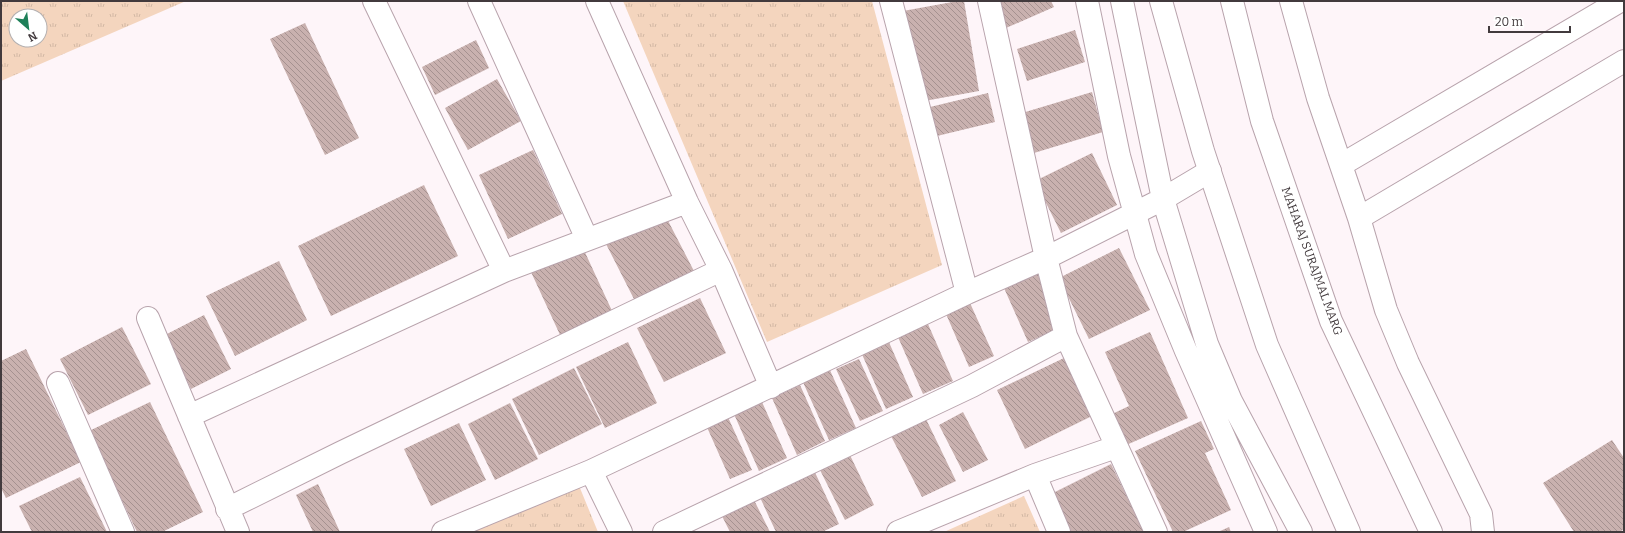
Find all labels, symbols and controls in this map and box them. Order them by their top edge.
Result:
north arrow [8,8,48,48]
scale bar [1489,8,1570,34]
text: 20 m [1495,15,1524,29]
text: N [25,29,39,44]
street label: MAHARAJ SURAJMAL MARG [1279,185,1345,337]

